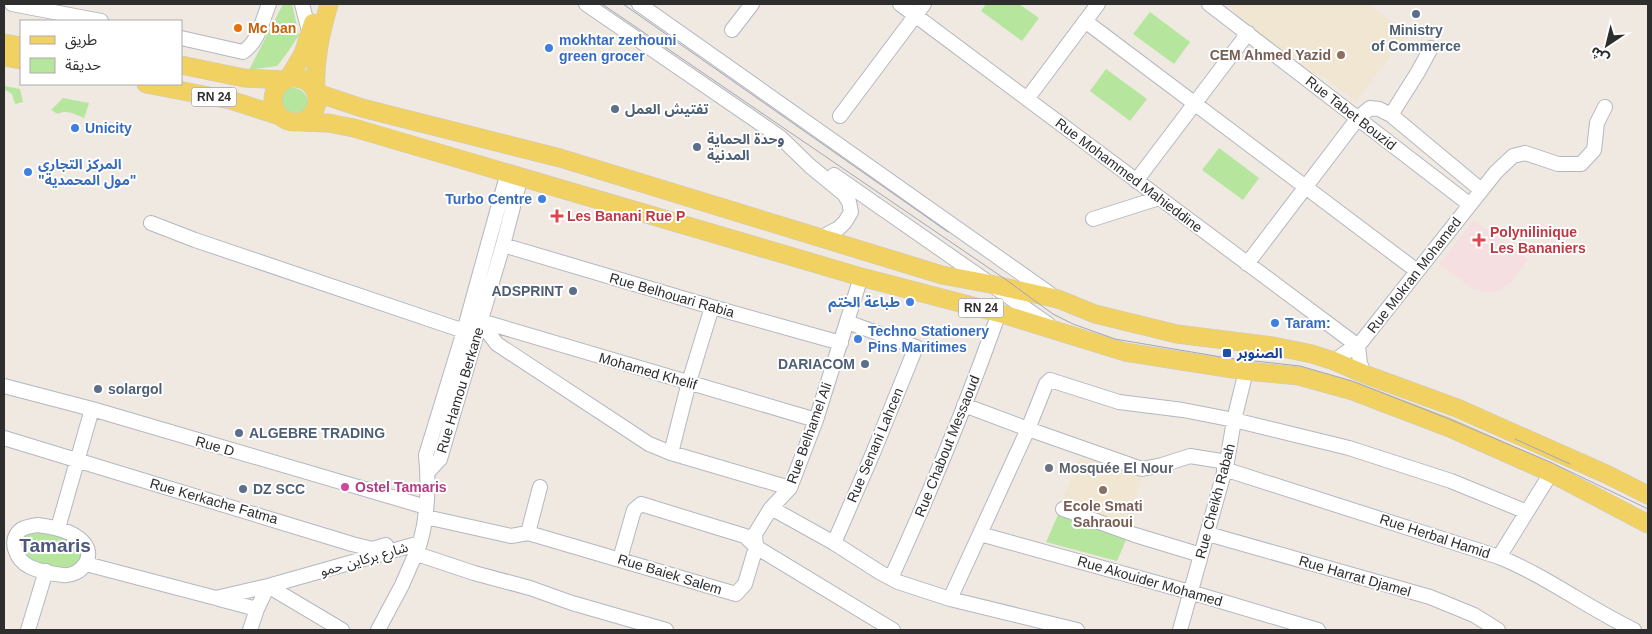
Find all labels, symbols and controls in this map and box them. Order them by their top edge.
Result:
marker: Ministry of Commerce [1410,8,1422,20]
legend [20,20,182,85]
place label: Mc ban [248,20,296,36]
north arrow [1582,20,1632,70]
marker: Mc ban [232,22,244,34]
place label: Ministry of Commerce [1371,22,1461,54]
text: طريق [65,31,97,50]
place label: mokhtar zerhouni green grocer [559,32,676,64]
marker: mokhtar zerhouni green grocer [543,42,555,54]
text: ش [1587,44,1612,68]
place label: CEM Ahmed Yazid [1210,47,1331,63]
marker: CEM Ahmed Yazid [1335,49,1347,61]
text: حديقة [65,56,101,73]
street label: Rue Tabet Bouzid [1303,73,1399,153]
road number: RN 24 [192,88,236,106]
place label: تفتيش العمل [625,101,708,117]
marker: تفتيش العمل [609,103,621,115]
street label: Rue Mohammed Mahieddine [1052,115,1206,236]
place label: Unicity [85,120,132,136]
marker: Unicity [69,122,81,134]
place label: وحدة الحماية المدنية [707,131,784,163]
marker: وحدة الحماية المدنية [691,141,703,153]
place label: المركز التجاري "مول المحمدية" [38,156,136,189]
marker: المركز التجاري "مول المحمدية" [22,166,34,178]
place label: Turbo Centre [445,191,532,207]
marker: Turbo Centre [536,193,548,205]
place label: Les Banani Rue P [567,208,685,224]
marker: Les Banani Rue P [551,210,563,222]
street label: Rue Mokran Mohamed [1364,214,1464,336]
place label: Polynilinique Les Bananiers [1490,224,1586,256]
marker: Polynilinique Les Bananiers [1472,233,1486,247]
street label: Rue Belhouari Rabia [608,270,736,321]
place label: ADSPRINT [491,283,563,299]
marker: ADSPRINT [567,285,579,297]
place label: طباعة الختم [828,294,900,313]
marker: طباعة الختم [904,296,916,308]
road number: RN 24 [958,298,1004,318]
place label: Taram: [1285,315,1331,331]
marker: Taram: [1269,317,1281,329]
place label: Techno Stationery Pins Maritimes [868,323,989,355]
street label: Rue Hamou Berkane [433,325,487,455]
marker: Techno Stationery Pins Maritimes [852,333,864,345]
place label: الصنوبر [1236,345,1283,362]
marker: الصنوبر [1221,347,1233,359]
street label: Mohamed Khelif [597,349,699,393]
place label: DARIACOM [778,356,855,372]
marker: DARIACOM [859,358,871,370]
street label: Rue Chabout Messaoud [911,373,983,519]
street label: Rue Belhamel Ali [783,380,835,486]
place label: solargol [108,381,162,397]
marker: solargol [92,383,104,395]
street label: Rue Senani Lahcen [844,385,906,505]
place label: ALGEBRE TRADING [249,425,385,441]
marker: ALGEBRE TRADING [233,427,245,439]
street label: Rue D [194,433,236,459]
street label: Rue Cheikh Rabah [1192,442,1238,560]
place label: Mosquée El Nour [1059,460,1174,476]
marker: Mosquée El Nour [1043,462,1055,474]
street label: Rue Kerkache Fatma [148,475,280,527]
place label: Ostel Tamaris [355,479,447,495]
place label: DZ SCC [253,481,305,497]
marker: Ostel Tamaris [339,481,351,493]
marker: DZ SCC [237,483,249,495]
marker: Ecole Smati Sahraoui [1097,484,1109,496]
place label: Ecole Smati Sahraoui [1063,498,1143,530]
street label: Rue Herbal Hamid [1378,511,1492,561]
district label: Tamaris [19,535,91,556]
street label: شارع بركاين حمو [318,539,411,582]
street label: Rue Baiek Salem [616,551,724,597]
street label: Rue Harrat Djamel [1297,552,1413,600]
street label: Rue Akouider Mohamed [1076,553,1224,609]

